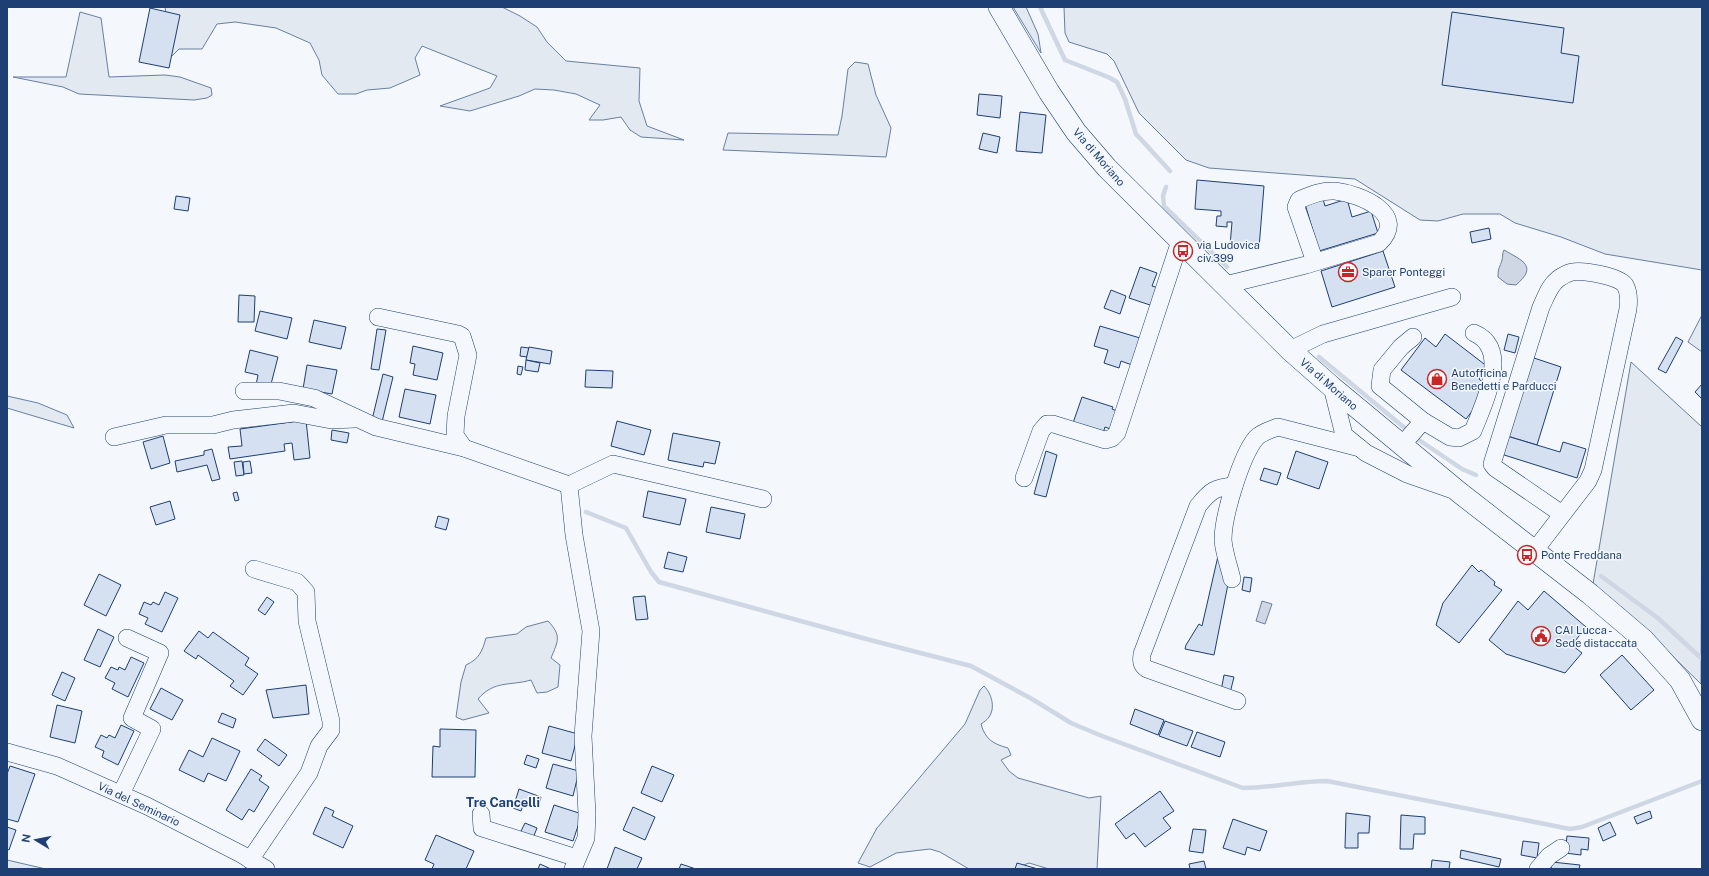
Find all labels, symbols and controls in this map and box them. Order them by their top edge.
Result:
street label: Via di Moriano [1071,126,1127,188]
place label: via Ludovica civ.399 [1197,239,1260,264]
bus stop icon: via Ludovica civ.399 [1172,240,1194,262]
office icon: Sparer Ponteggi [1337,261,1359,283]
place label: Sparer Ponteggi [1362,266,1445,278]
street label: Via di Moriano [1298,356,1360,412]
place label: Autofficina Benedetti e Parducci [1451,367,1557,392]
shop icon: Autofficina Benedetti e Parducci [1426,368,1448,390]
bus stop icon: Ponte Freddana [1516,544,1538,566]
place label: Ponte Freddana [1541,549,1622,561]
place label: CAI Lucca - Sede distaccata [1555,624,1637,649]
public building icon: CAI Lucca - Sede distaccata [1530,625,1552,647]
street label: Via del Seminario [96,780,182,828]
district label: Tre Cancelli [466,795,540,810]
north arrow [16,820,56,860]
text: N [19,833,33,844]

